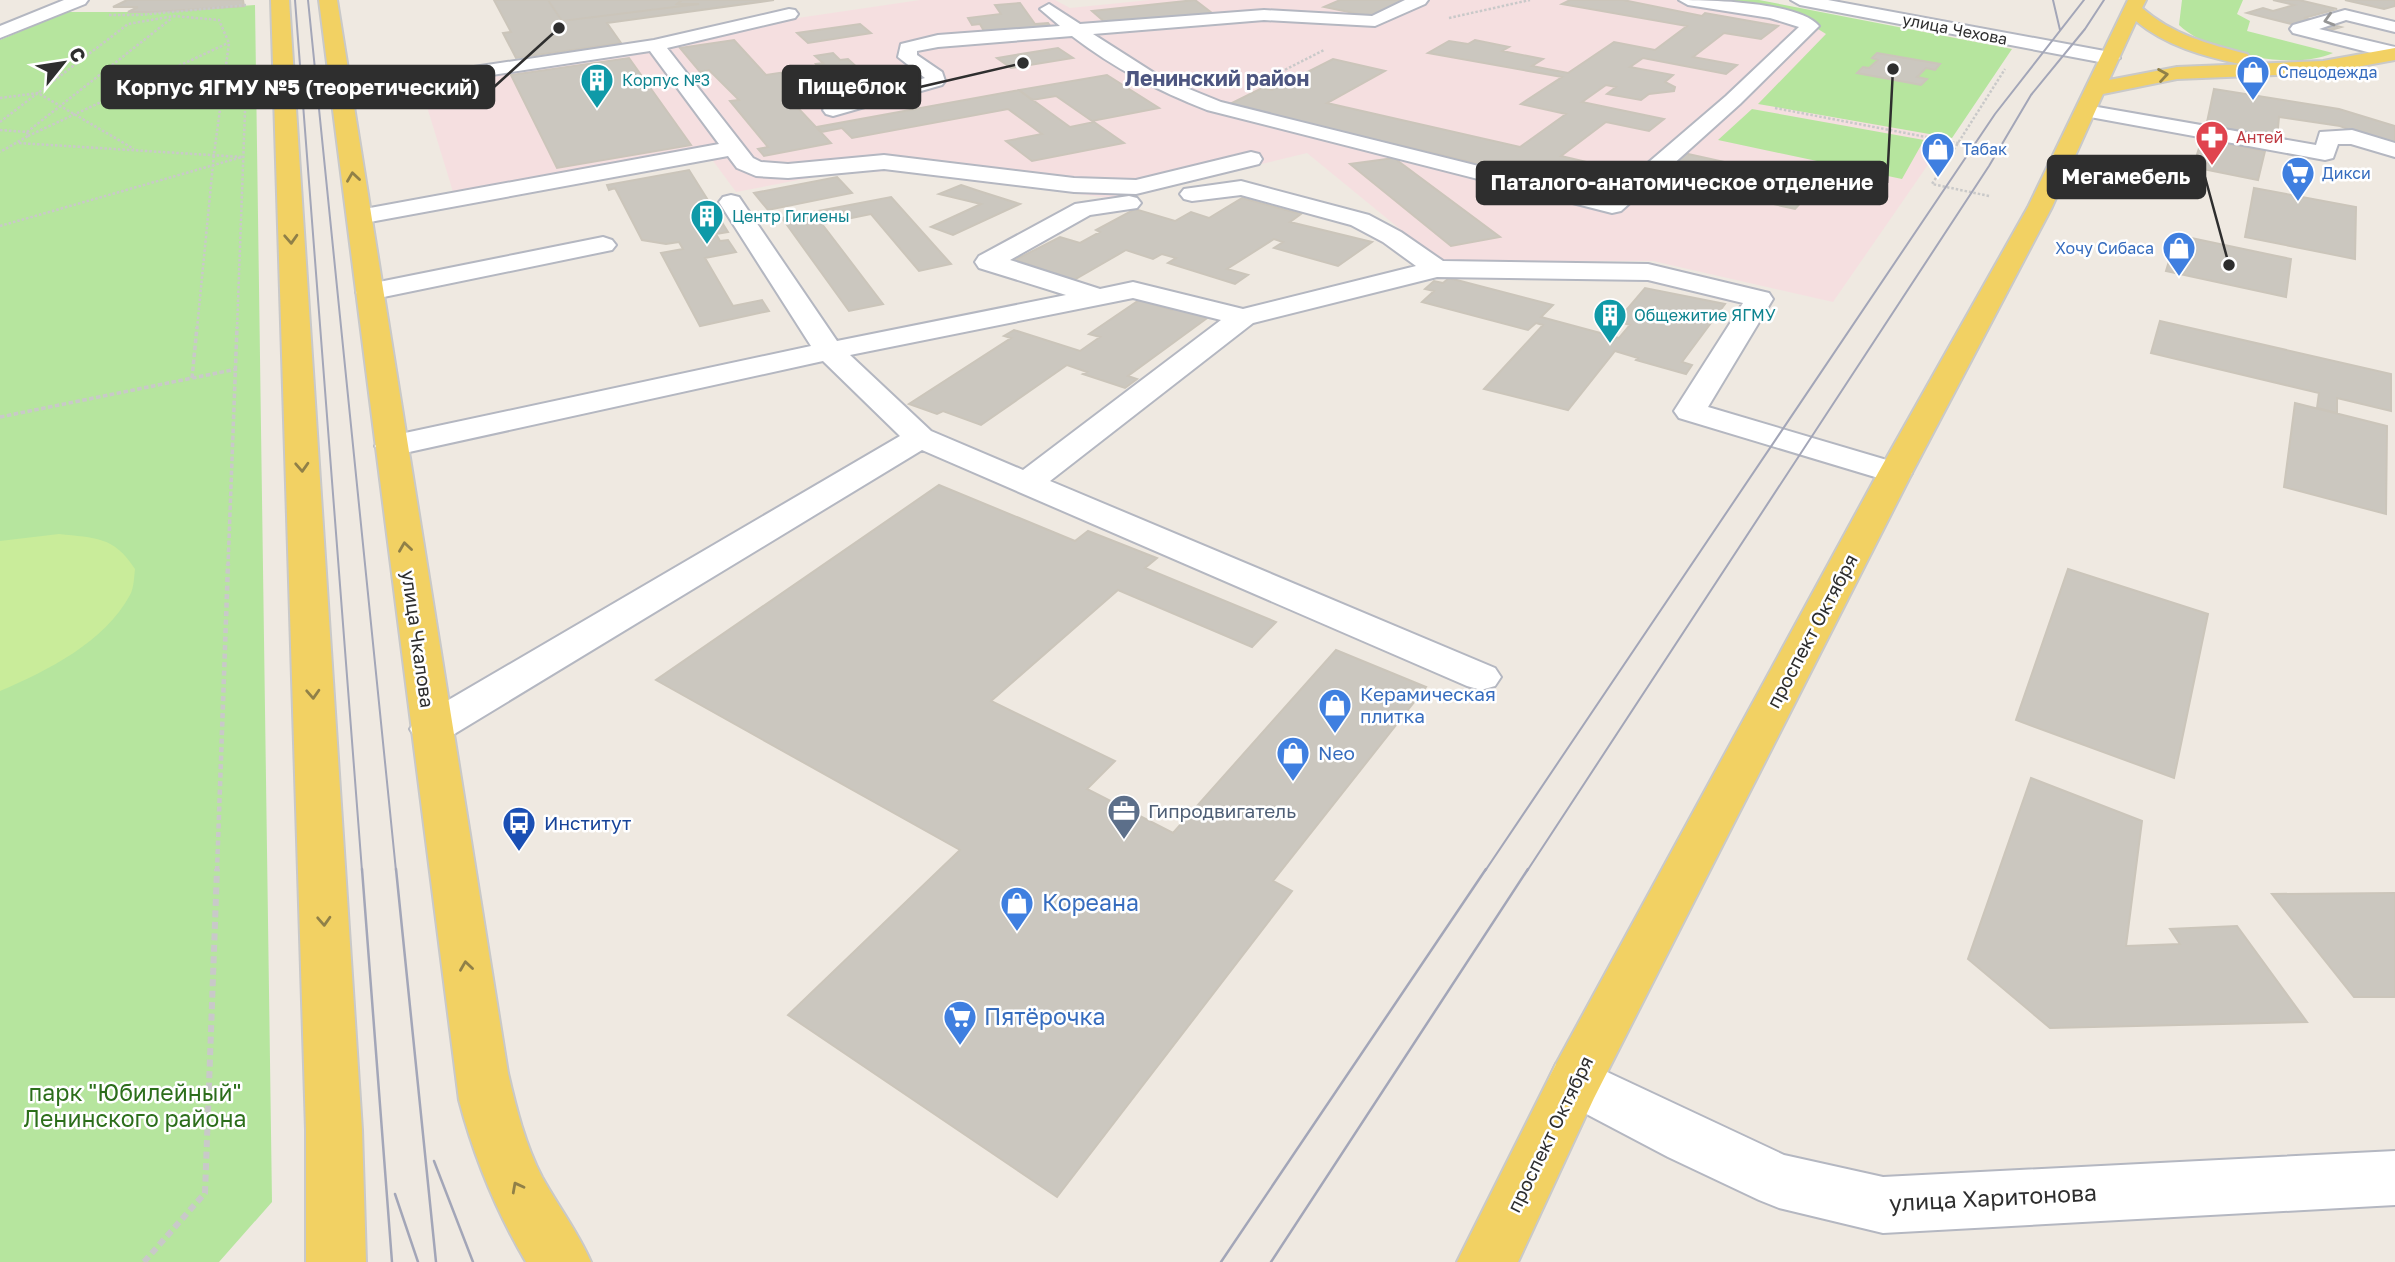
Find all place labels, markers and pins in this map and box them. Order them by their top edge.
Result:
shop icon: Спецодежда [2234,53,2272,102]
building icon: Корпус №3 [578,61,616,110]
place label: Спецодежда [2278,62,2378,82]
callout: Корпус ЯГМУ №5 (теоретический) [102,66,494,108]
callout: Пищеблок [783,66,920,108]
place label: Корпус №3 [622,70,710,90]
pharmacy icon: Антей [2193,118,2231,167]
place label: Антей [2236,127,2283,147]
shop icon: Табак [1919,130,1957,179]
place label: Табак [1962,139,2007,159]
supermarket icon: Дикси [2279,154,2317,203]
callout: Мегамебель [2048,156,2205,198]
callout: Паталого-анатомическое отделение [1477,162,1887,204]
place label: Дикси [2322,163,2371,183]
building icon: Центр Гигиены [688,197,726,246]
place label: Центр Гигиены [732,206,850,226]
shop icon: Хочу Сибаса [2160,229,2198,278]
place label: Хочу Сибаса [2055,238,2154,258]
building icon: Общежитие ЯГМУ [1591,296,1629,345]
place label: Общежитие ЯГМУ [1634,305,1776,325]
place label: Керамическая плитка [1360,682,1496,727]
shop icon: Керамическая плитка [1316,686,1354,735]
shop icon: Neo [1274,734,1312,783]
place label: Neo [1318,741,1355,764]
office icon: Гипродвигатель [1105,792,1143,841]
place label: Гипродвигатель [1148,799,1296,822]
bus stop icon: Институт [500,804,538,853]
place label: Институт [544,811,631,834]
shop icon: Кореана [998,884,1036,933]
place label: Кореана [1042,888,1139,916]
supermarket icon: Пятёрочка [941,998,979,1047]
place label: Пятёрочка [984,1002,1105,1030]

